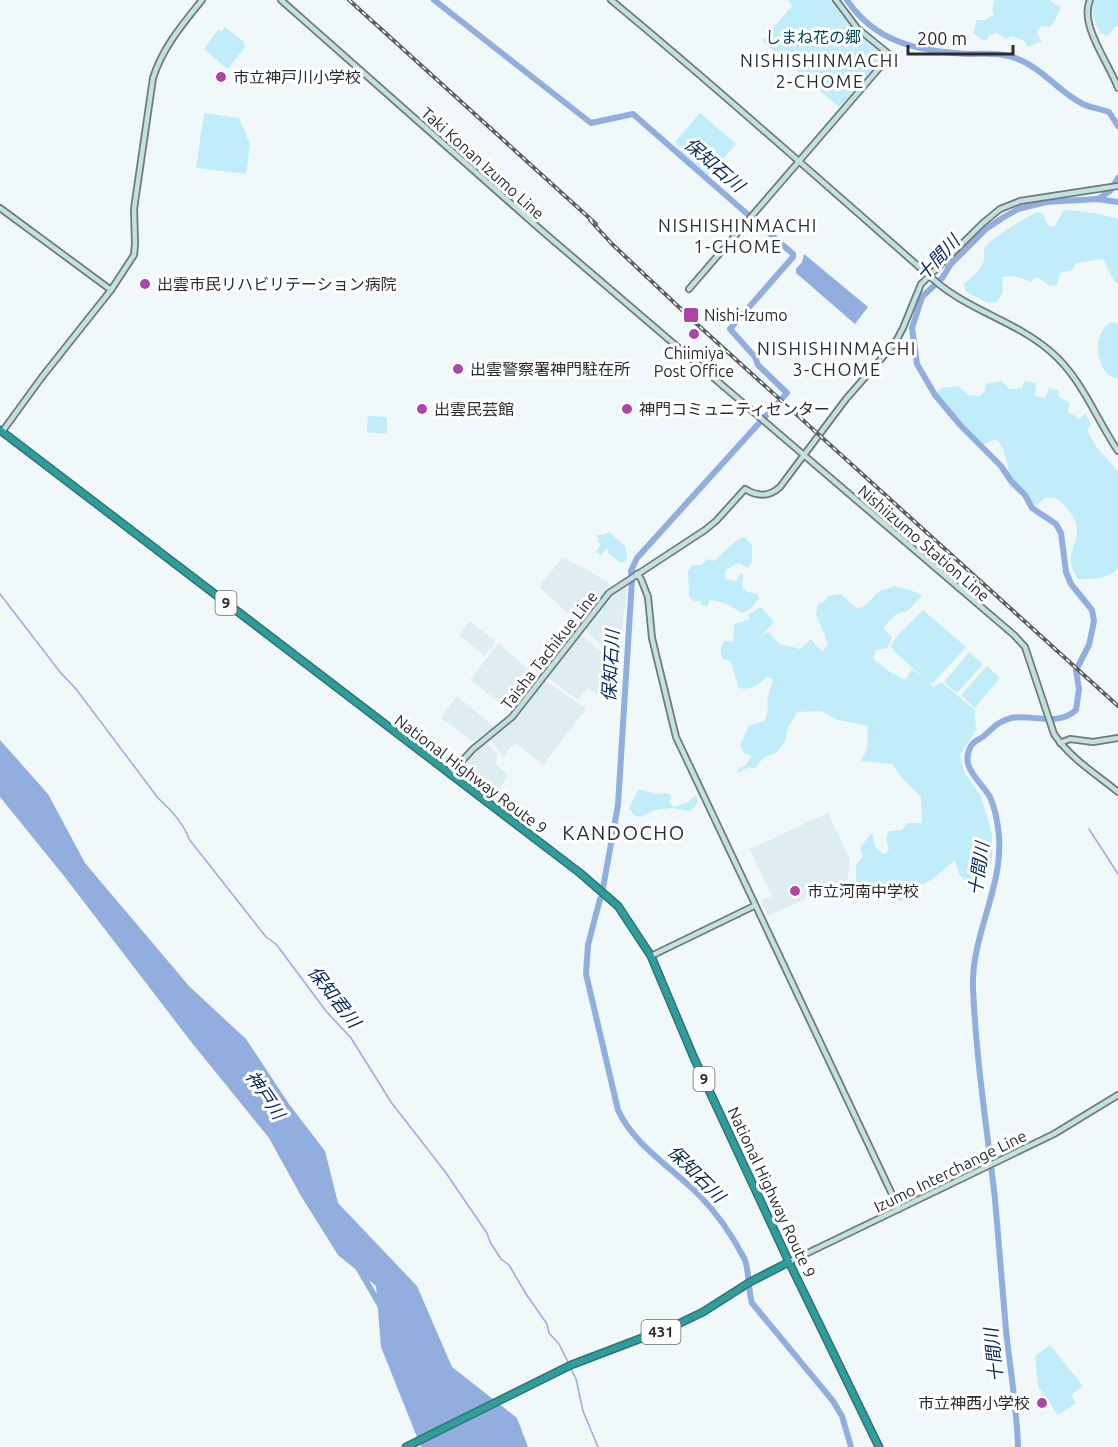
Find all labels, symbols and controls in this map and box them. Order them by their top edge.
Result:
scale bar [908,18,1013,56]
park label: しまね花の郷 [765,28,861,46]
text: 200 m [917,28,967,48]
district label: NISHISHINMACHI 2-CHOME [740,50,900,91]
place label: 市立神戸川小学校 [233,68,361,86]
marker: 市立神戸川小学校 [214,70,228,84]
street label: Taki Konan Izumo Line [418,103,548,223]
water label: 保知石川 [681,133,750,197]
district label: NISHISHINMACHI 1-CHOME [658,215,818,256]
water label: 十間川 [912,229,964,284]
place label: 出雲市民リハビリテーション病院 [157,275,397,293]
marker: 出雲市民リハビリテーション病院 [138,277,152,291]
marker: Nishi-Izumo [682,306,700,324]
place label: Nishi-Izumo [704,306,788,324]
marker: Chiimiya Post Office [687,327,701,341]
district label: NISHISHINMACHI 3-CHOME [757,338,917,379]
place label: Chiimiya Post Office [654,344,734,380]
place label: 出雲警察署神門駐在所 [470,360,630,378]
marker: 出雲警察署神門駐在所 [451,362,465,376]
place label: 出雲民芸館 [434,400,514,418]
place label: 神門コミュニティセンター [639,400,830,418]
marker: 出雲民芸館 [415,402,429,416]
marker: 神門コミュニティセンター [620,402,634,416]
street label: Nishiizumo Station Line [855,481,993,605]
street label: Taisha Tachikue Line [497,587,601,713]
road number: 9 [216,591,236,615]
water label: 保知石川 [598,627,622,702]
street label: National Highway Route 9 [391,711,551,837]
district label: KANDOCHO [562,821,686,844]
water label: 十間川 [964,839,992,897]
place label: 市立河南中学校 [807,882,919,900]
marker: 市立河南中学校 [788,884,802,898]
water label: 保知君川 [305,962,366,1032]
water label: 神戸川 [242,1066,290,1124]
road number: 9 [694,1067,714,1091]
street label: National Highway Route 9 [725,1104,819,1280]
street label: Izumo Interchange Line [871,1126,1029,1216]
water label: 保知石川 [664,1141,731,1207]
road number: 431 [642,1320,680,1344]
water label: 十間川 [980,1325,1006,1383]
place label: 市立神西小学校 [918,1394,1030,1412]
marker: 市立神西小学校 [1035,1396,1049,1410]

